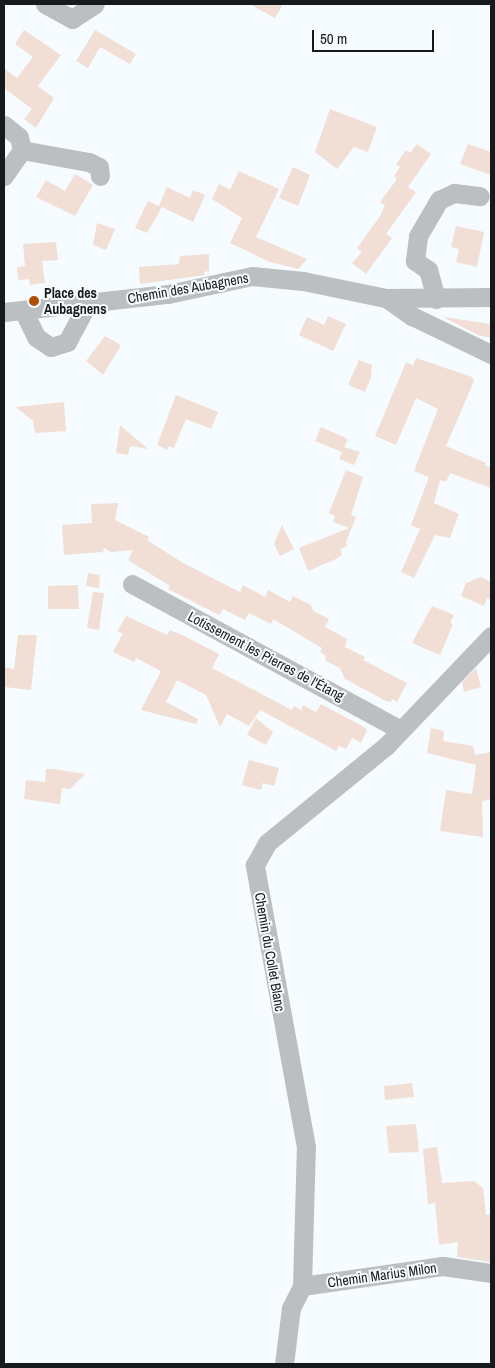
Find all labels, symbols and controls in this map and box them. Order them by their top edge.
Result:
scale bar [315,20,438,52]
text: 50 m [320,28,347,49]
street label: Chemin des Aubagnens [126,269,250,307]
place label: Place des Aubagnens [44,285,107,318]
marker: Place des Aubagnens [28,295,40,307]
street label: Lotissement les Pierres de l'Étang [185,608,347,704]
street label: Chemin du Collet Blanc [251,891,289,1013]
street label: Chemin Marius Milon [326,1259,438,1291]

